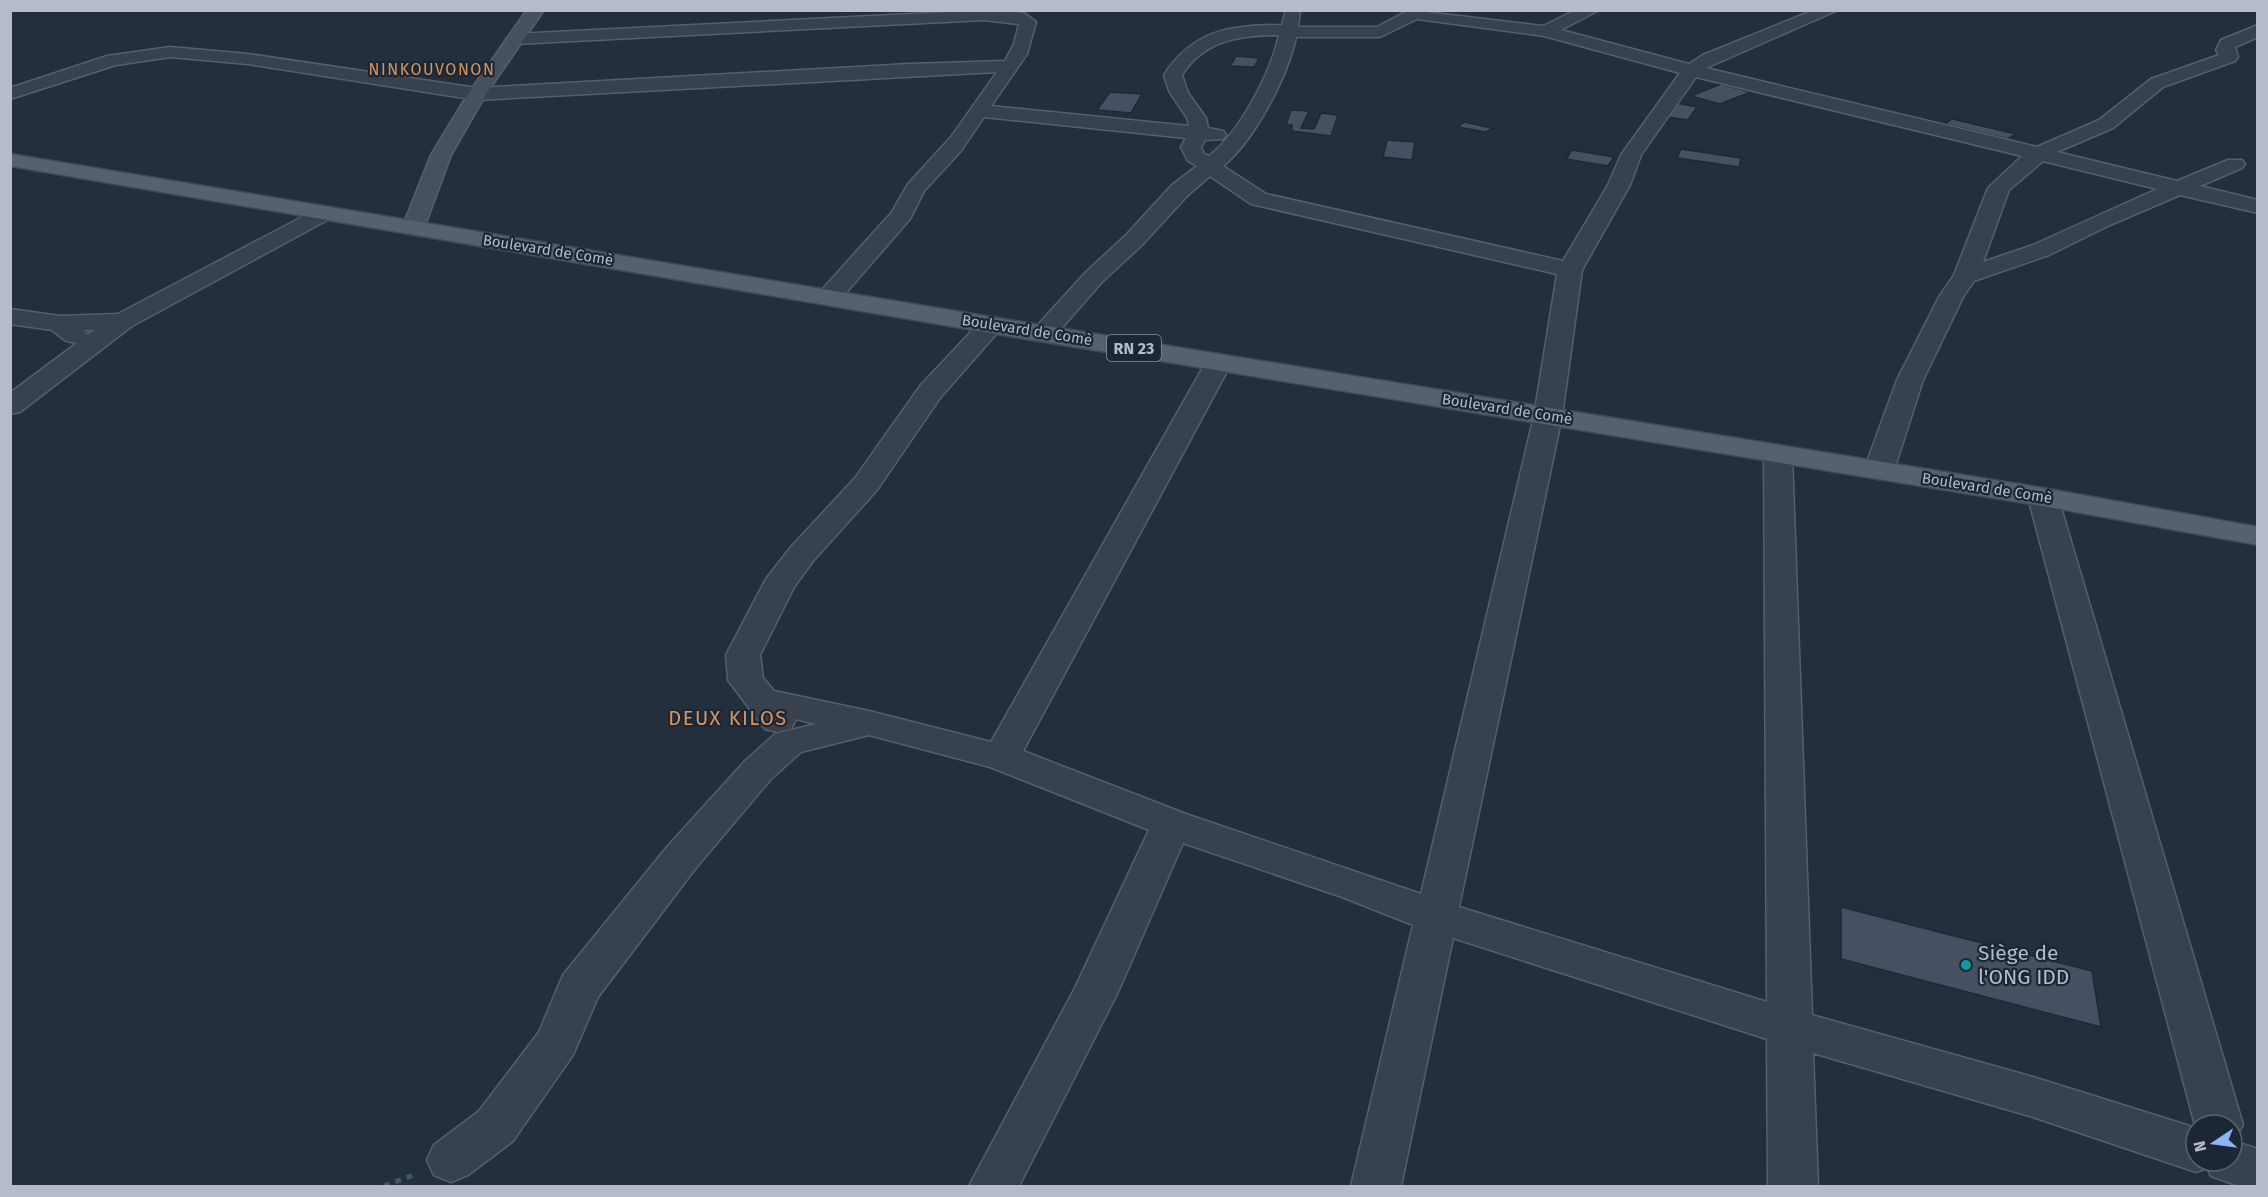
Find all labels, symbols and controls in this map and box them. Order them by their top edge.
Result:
district label: NINKOUVONON [369,60,495,79]
street label: Boulevard de Comè [482,231,614,269]
street label: Boulevard de Comè [961,311,1093,349]
road number: RN 23 [1107,335,1161,361]
street label: Boulevard de Comè [1441,390,1573,428]
street label: Boulevard de Comè [1921,469,2053,507]
district label: DEUX KILOS [668,706,788,730]
place label: Siège de l'ONG IDD [1978,940,2069,990]
marker: Siège de l'ONG IDD [1959,958,1973,972]
north arrow [2184,1113,2244,1173]
text: N [2189,1139,2210,1154]

